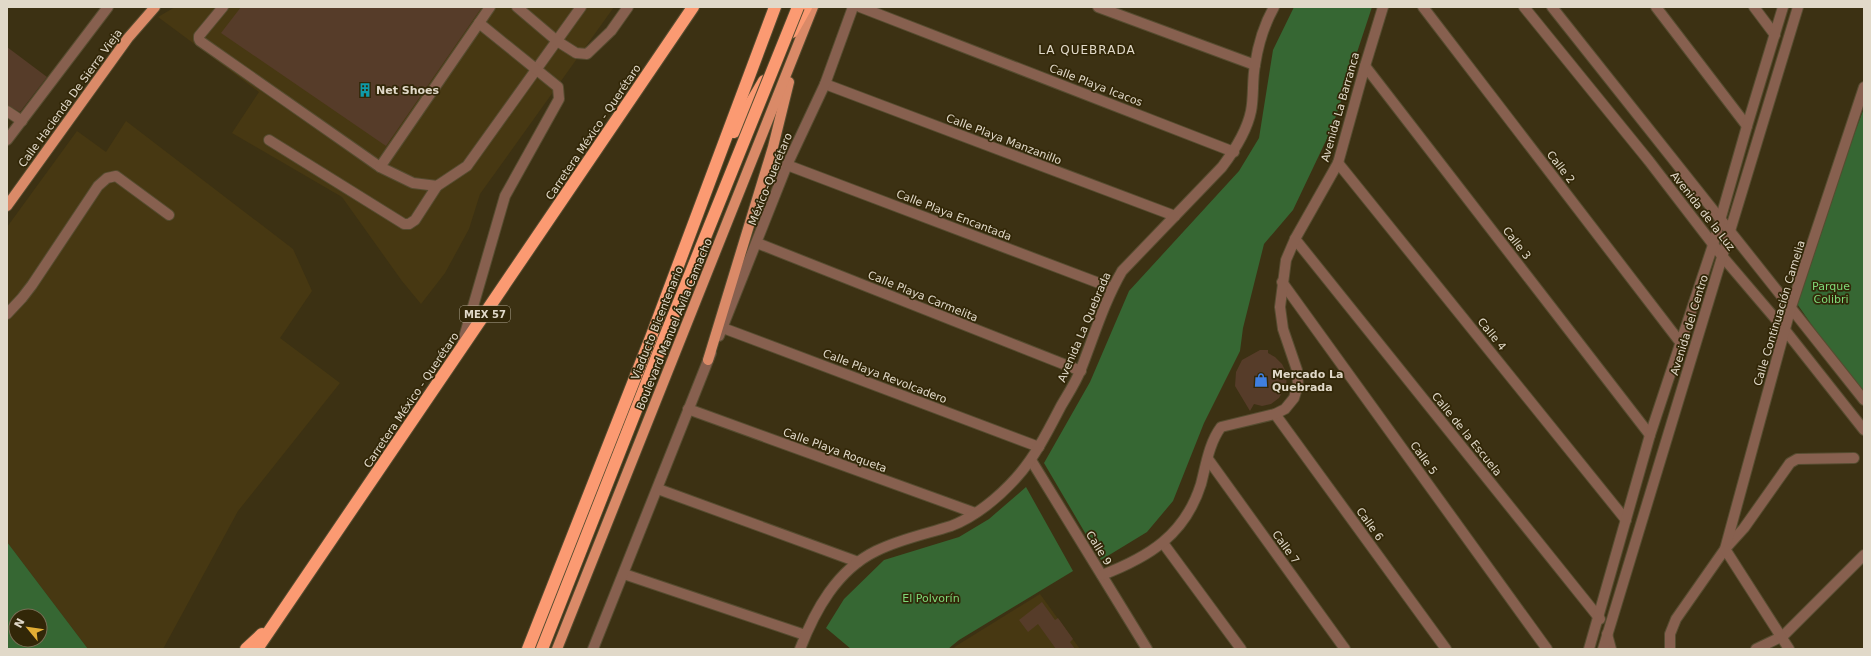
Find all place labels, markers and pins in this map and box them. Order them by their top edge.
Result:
building icon: Net Shoes [357,82,373,98]
place label: Net Shoes [376,84,440,97]
place label: Mercado La Quebrada [1272,368,1343,394]
shop icon: Mercado La Quebrada [1253,372,1269,388]

